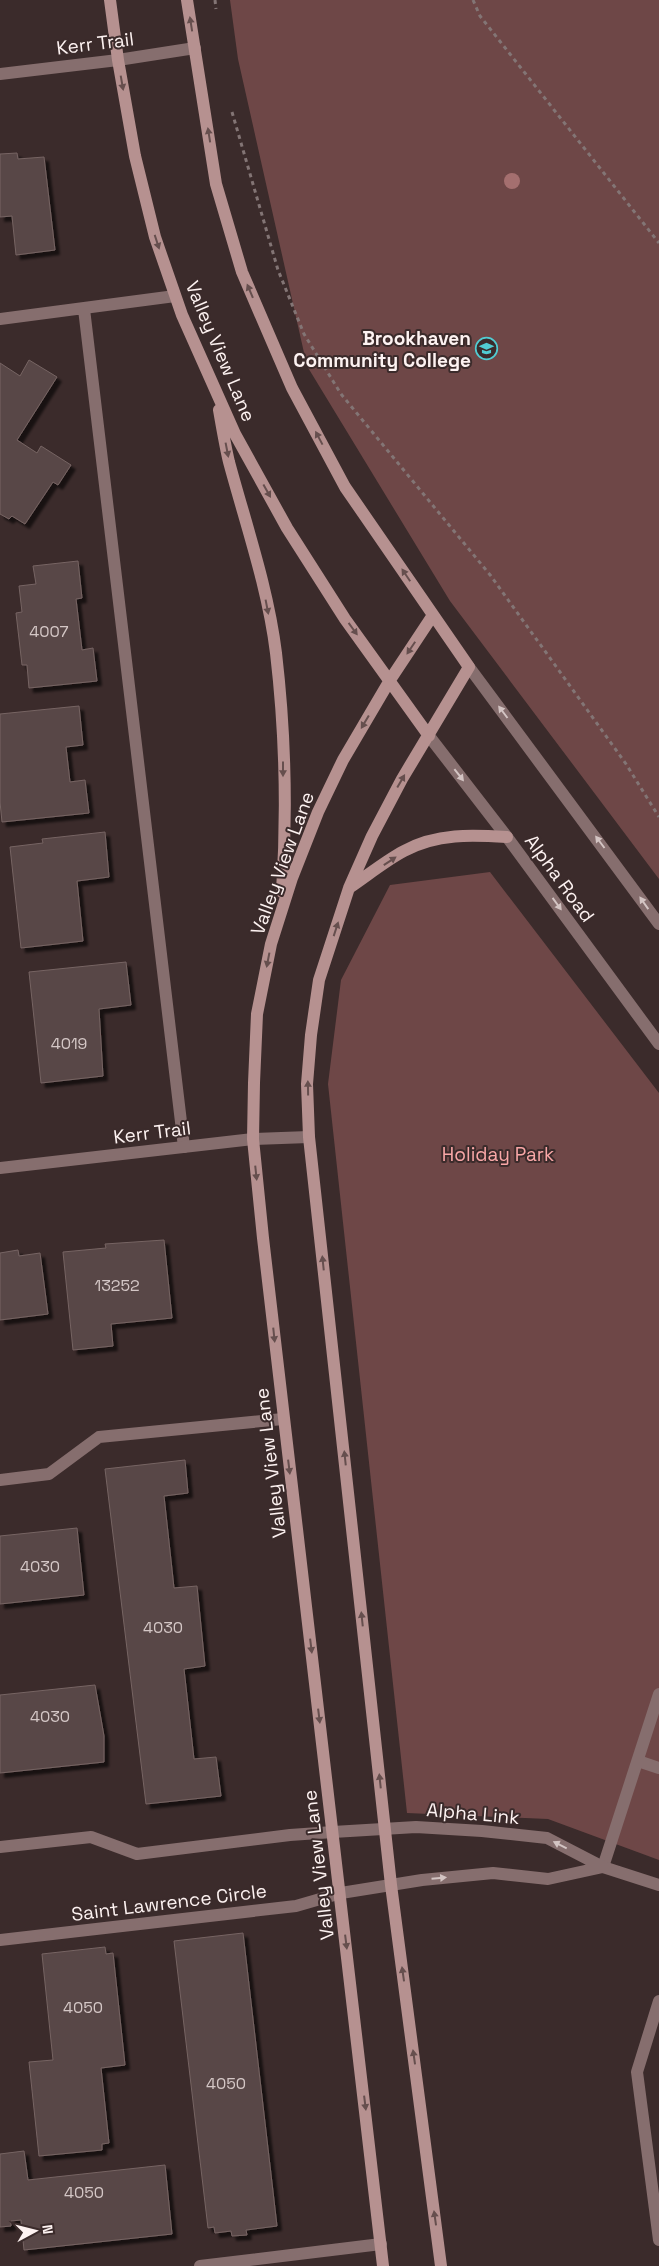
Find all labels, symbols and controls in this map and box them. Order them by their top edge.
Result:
one-way arrow [187,16,195,32]
street label: Kerr Trail [55,26,135,61]
one-way arrow [119,75,127,91]
one-way arrow [204,127,212,143]
one-way arrow [153,234,161,249]
street label: Valley View Lane [180,277,261,425]
one-way arrow [246,284,254,298]
place label: Brookhaven Community College [293,326,471,373]
school or university icon: Brookhaven Community College [475,337,499,361]
one-way arrow [315,431,323,445]
one-way arrow [223,442,231,458]
one-way arrow [263,484,271,499]
one-way arrow [401,568,411,582]
one-way arrow [263,600,271,615]
house number: 4007 [29,621,69,642]
one-way arrow [348,622,358,636]
one-way arrow [406,641,416,654]
one-way arrow [497,706,508,719]
one-way arrow [360,715,369,728]
one-way arrow [279,761,287,777]
one-way arrow [453,768,464,781]
one-way arrow [397,774,406,787]
street label: Valley View Lane [245,788,320,938]
street label: Alpha Road [519,829,600,927]
one-way arrow [594,836,605,849]
one-way arrow [383,856,396,866]
one-way arrow [639,896,649,910]
one-way arrow [551,897,562,910]
one-way arrow [332,921,340,936]
one-way arrow [264,952,272,967]
house number: 4019 [51,1033,87,1054]
one-way arrow [304,1080,312,1096]
street label: Kerr Trail [112,1115,192,1150]
park label: Holiday Park [442,1142,554,1167]
one-way arrow [252,1165,260,1181]
one-way arrow [319,1255,327,1271]
house number: 13252 [94,1275,140,1296]
one-way arrow [270,1327,278,1343]
street label: Valley View Lane [249,1387,292,1539]
one-way arrow [341,1450,349,1466]
one-way arrow [285,1460,293,1476]
house number: 4030 [20,1556,60,1577]
one-way arrow [358,1611,366,1627]
house number: 4030 [143,1617,183,1638]
one-way arrow [307,1638,315,1654]
house number: 4030 [30,1706,70,1727]
one-way arrow [315,1709,323,1725]
one-way arrow [376,1773,384,1789]
street label: Valley View Lane [297,1789,340,1941]
street label: Alpha Link [425,1797,520,1830]
one-way arrow [553,1841,567,1849]
one-way arrow [431,1874,447,1882]
street label: Saint Lawrence Circle [70,1878,268,1927]
one-way arrow [342,1934,350,1950]
one-way arrow [399,1966,407,1982]
house number: 4050 [63,1997,103,2018]
one-way arrow [410,2048,418,2064]
house number: 4050 [206,2073,246,2094]
one-way arrow [361,2095,369,2111]
house number: 4050 [64,2182,104,2203]
north arrow [10,2206,60,2256]
one-way arrow [431,2209,439,2225]
text: N [38,2224,57,2235]

